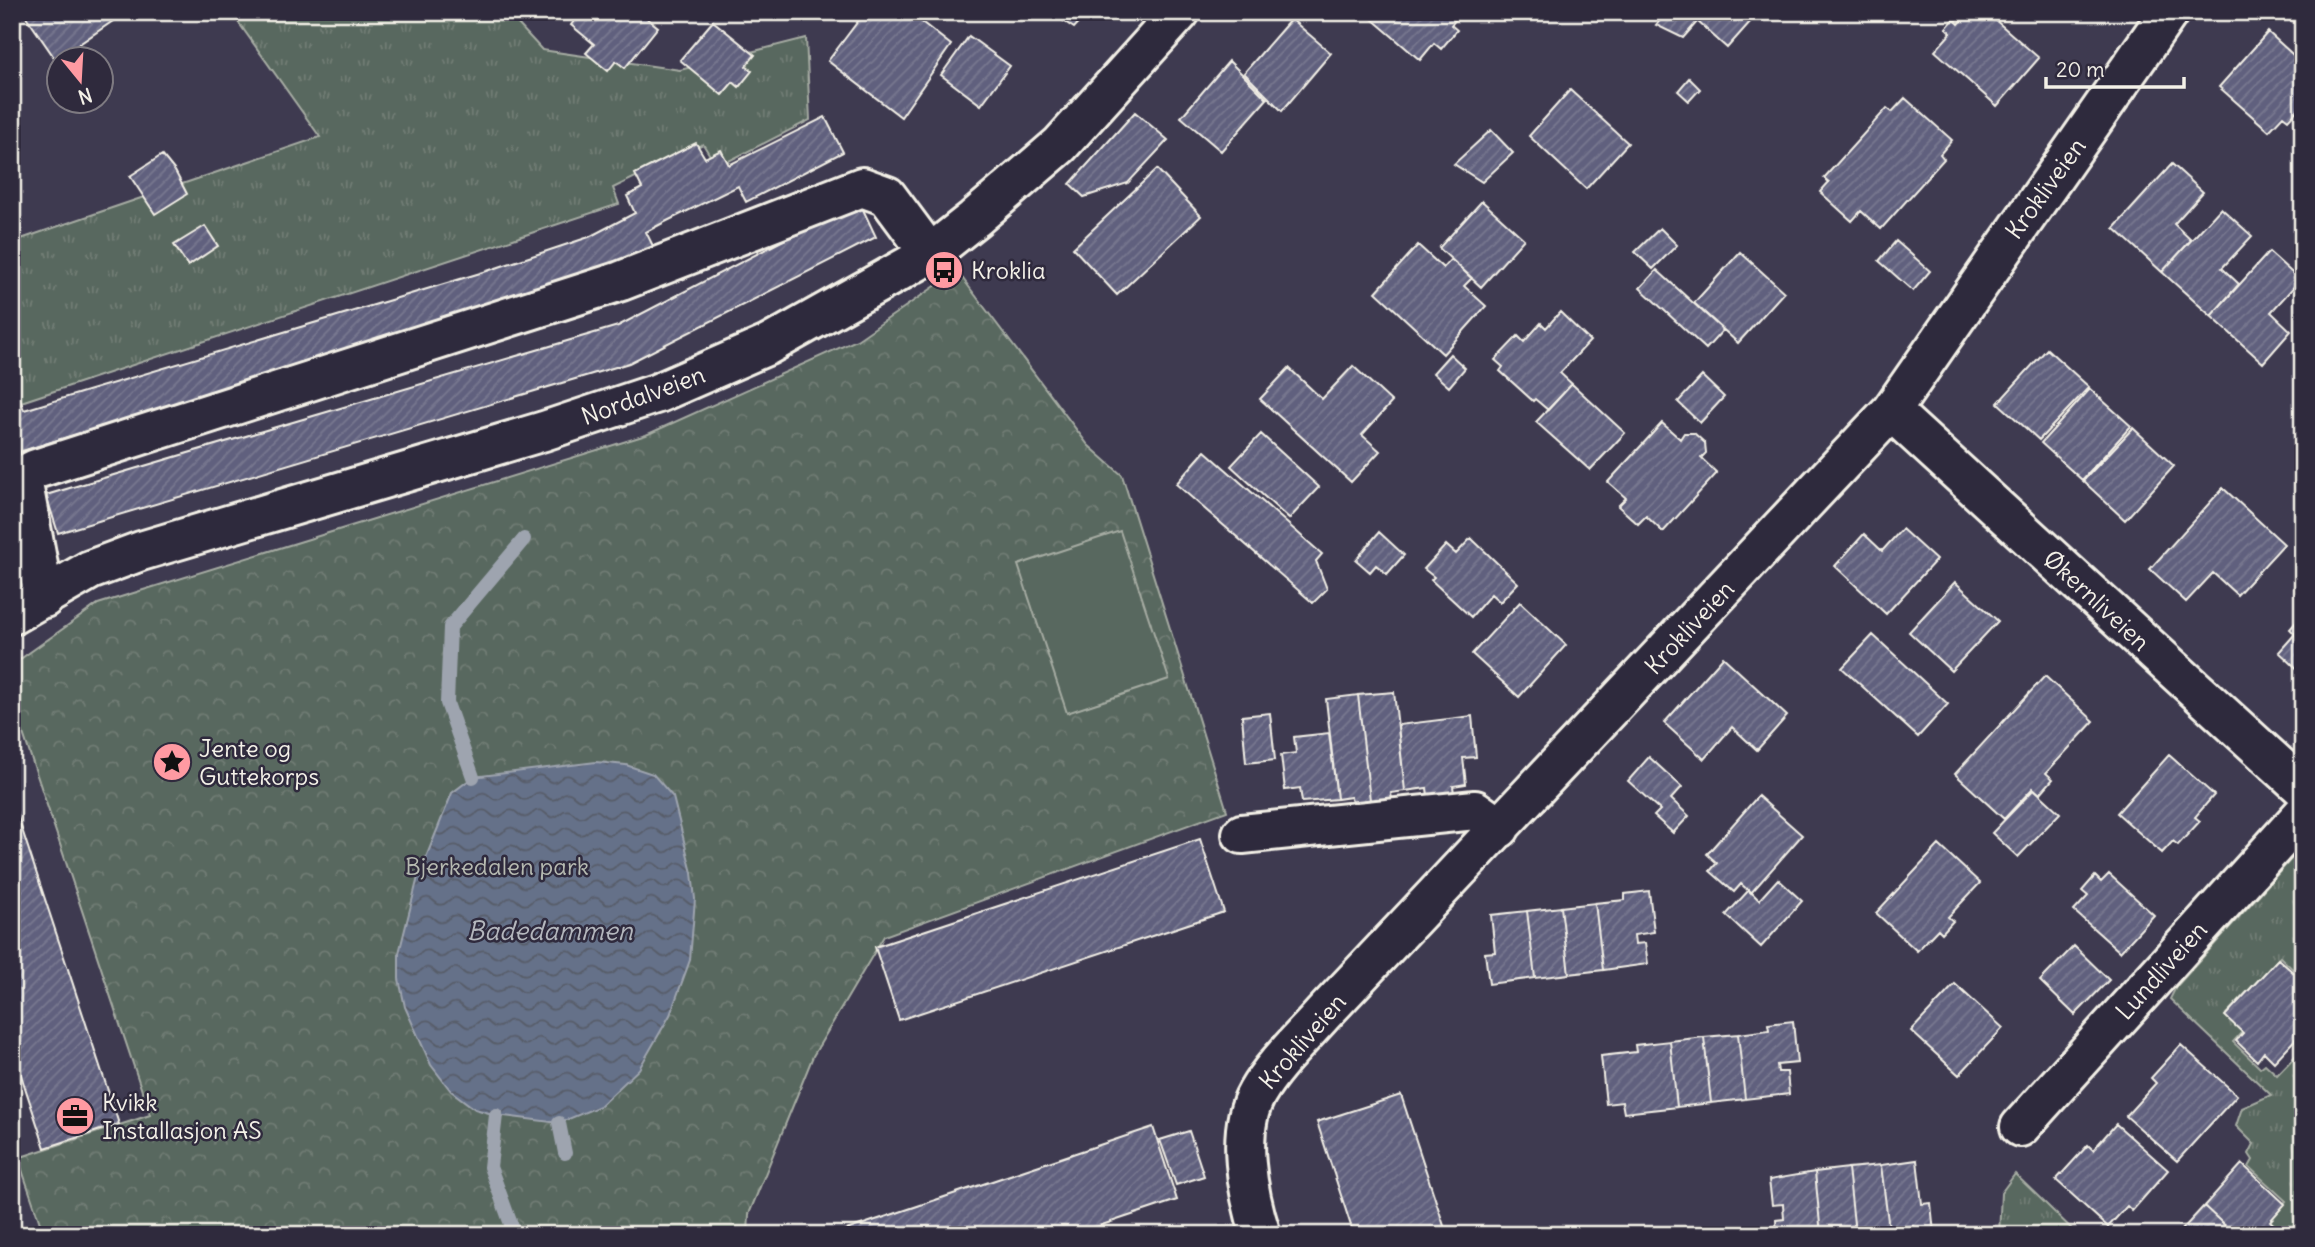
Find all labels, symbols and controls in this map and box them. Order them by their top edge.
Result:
north arrow [46,46,116,116]
scale bar [2046,46,2184,90]
text: 20 m [2056,56,2105,83]
text: N [75,83,95,110]
street label: Krokliveien [1998,131,2092,244]
bus stop icon: Kroklia [923,249,965,291]
place label: Kroklia [971,255,1046,285]
street label: Nordalveien [577,359,709,431]
street label: Økernliveien [2038,543,2156,657]
street label: Krokliveien [1638,574,1740,680]
place label: Jente og Guttekorps [199,733,319,791]
place icon: Jente og Guttekorps [151,741,193,783]
park label: Bjerkedalen park [405,851,589,881]
water label: Badedammen [467,914,634,947]
street label: Lundliveien [2109,914,2213,1025]
street label: Krokliveien [1252,987,1352,1095]
place label: Kvikk Installasjon AS [102,1087,261,1145]
office icon: Kvikk Installasjon AS [54,1095,96,1137]

